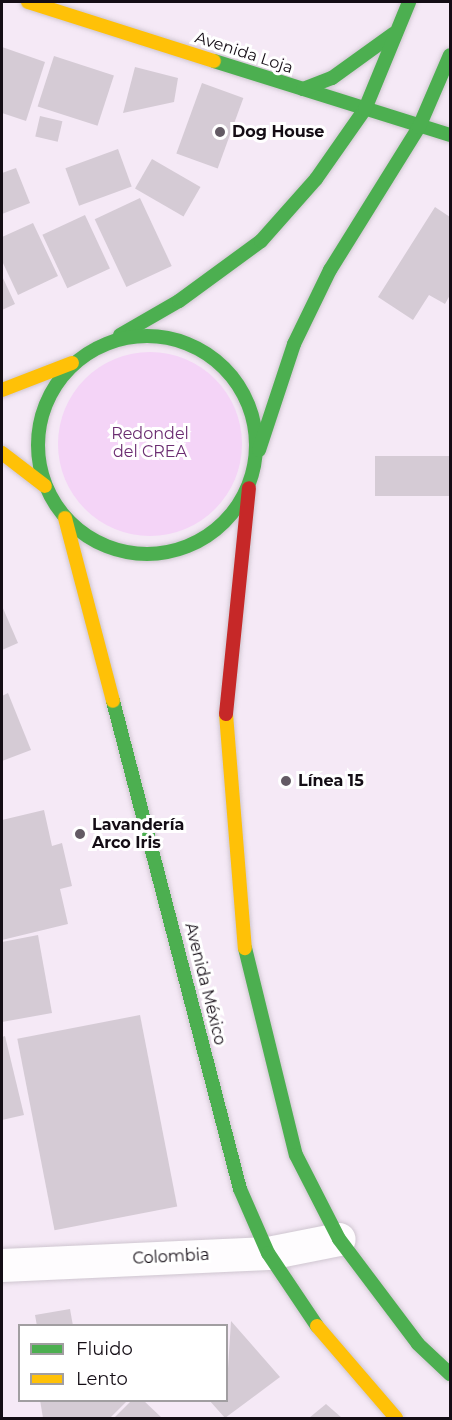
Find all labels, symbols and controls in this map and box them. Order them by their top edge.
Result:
street label: Avenida Loja [193,28,295,78]
place label: Dog House [232,122,324,142]
marker: Dog House [213,125,227,139]
park label: Redondel del CREA [111,424,189,462]
place label: Línea 15 [298,771,364,791]
marker: Línea 15 [279,774,293,788]
place label: Lavandería Arco Iris [92,815,184,853]
marker: Lavandería Arco Iris [73,827,87,841]
street label: Avenida México [181,921,229,1047]
street label: Colombia [132,1245,210,1269]
legend [18,1324,228,1402]
text: Fluido [76,1338,133,1360]
text: Lento [76,1368,128,1390]

